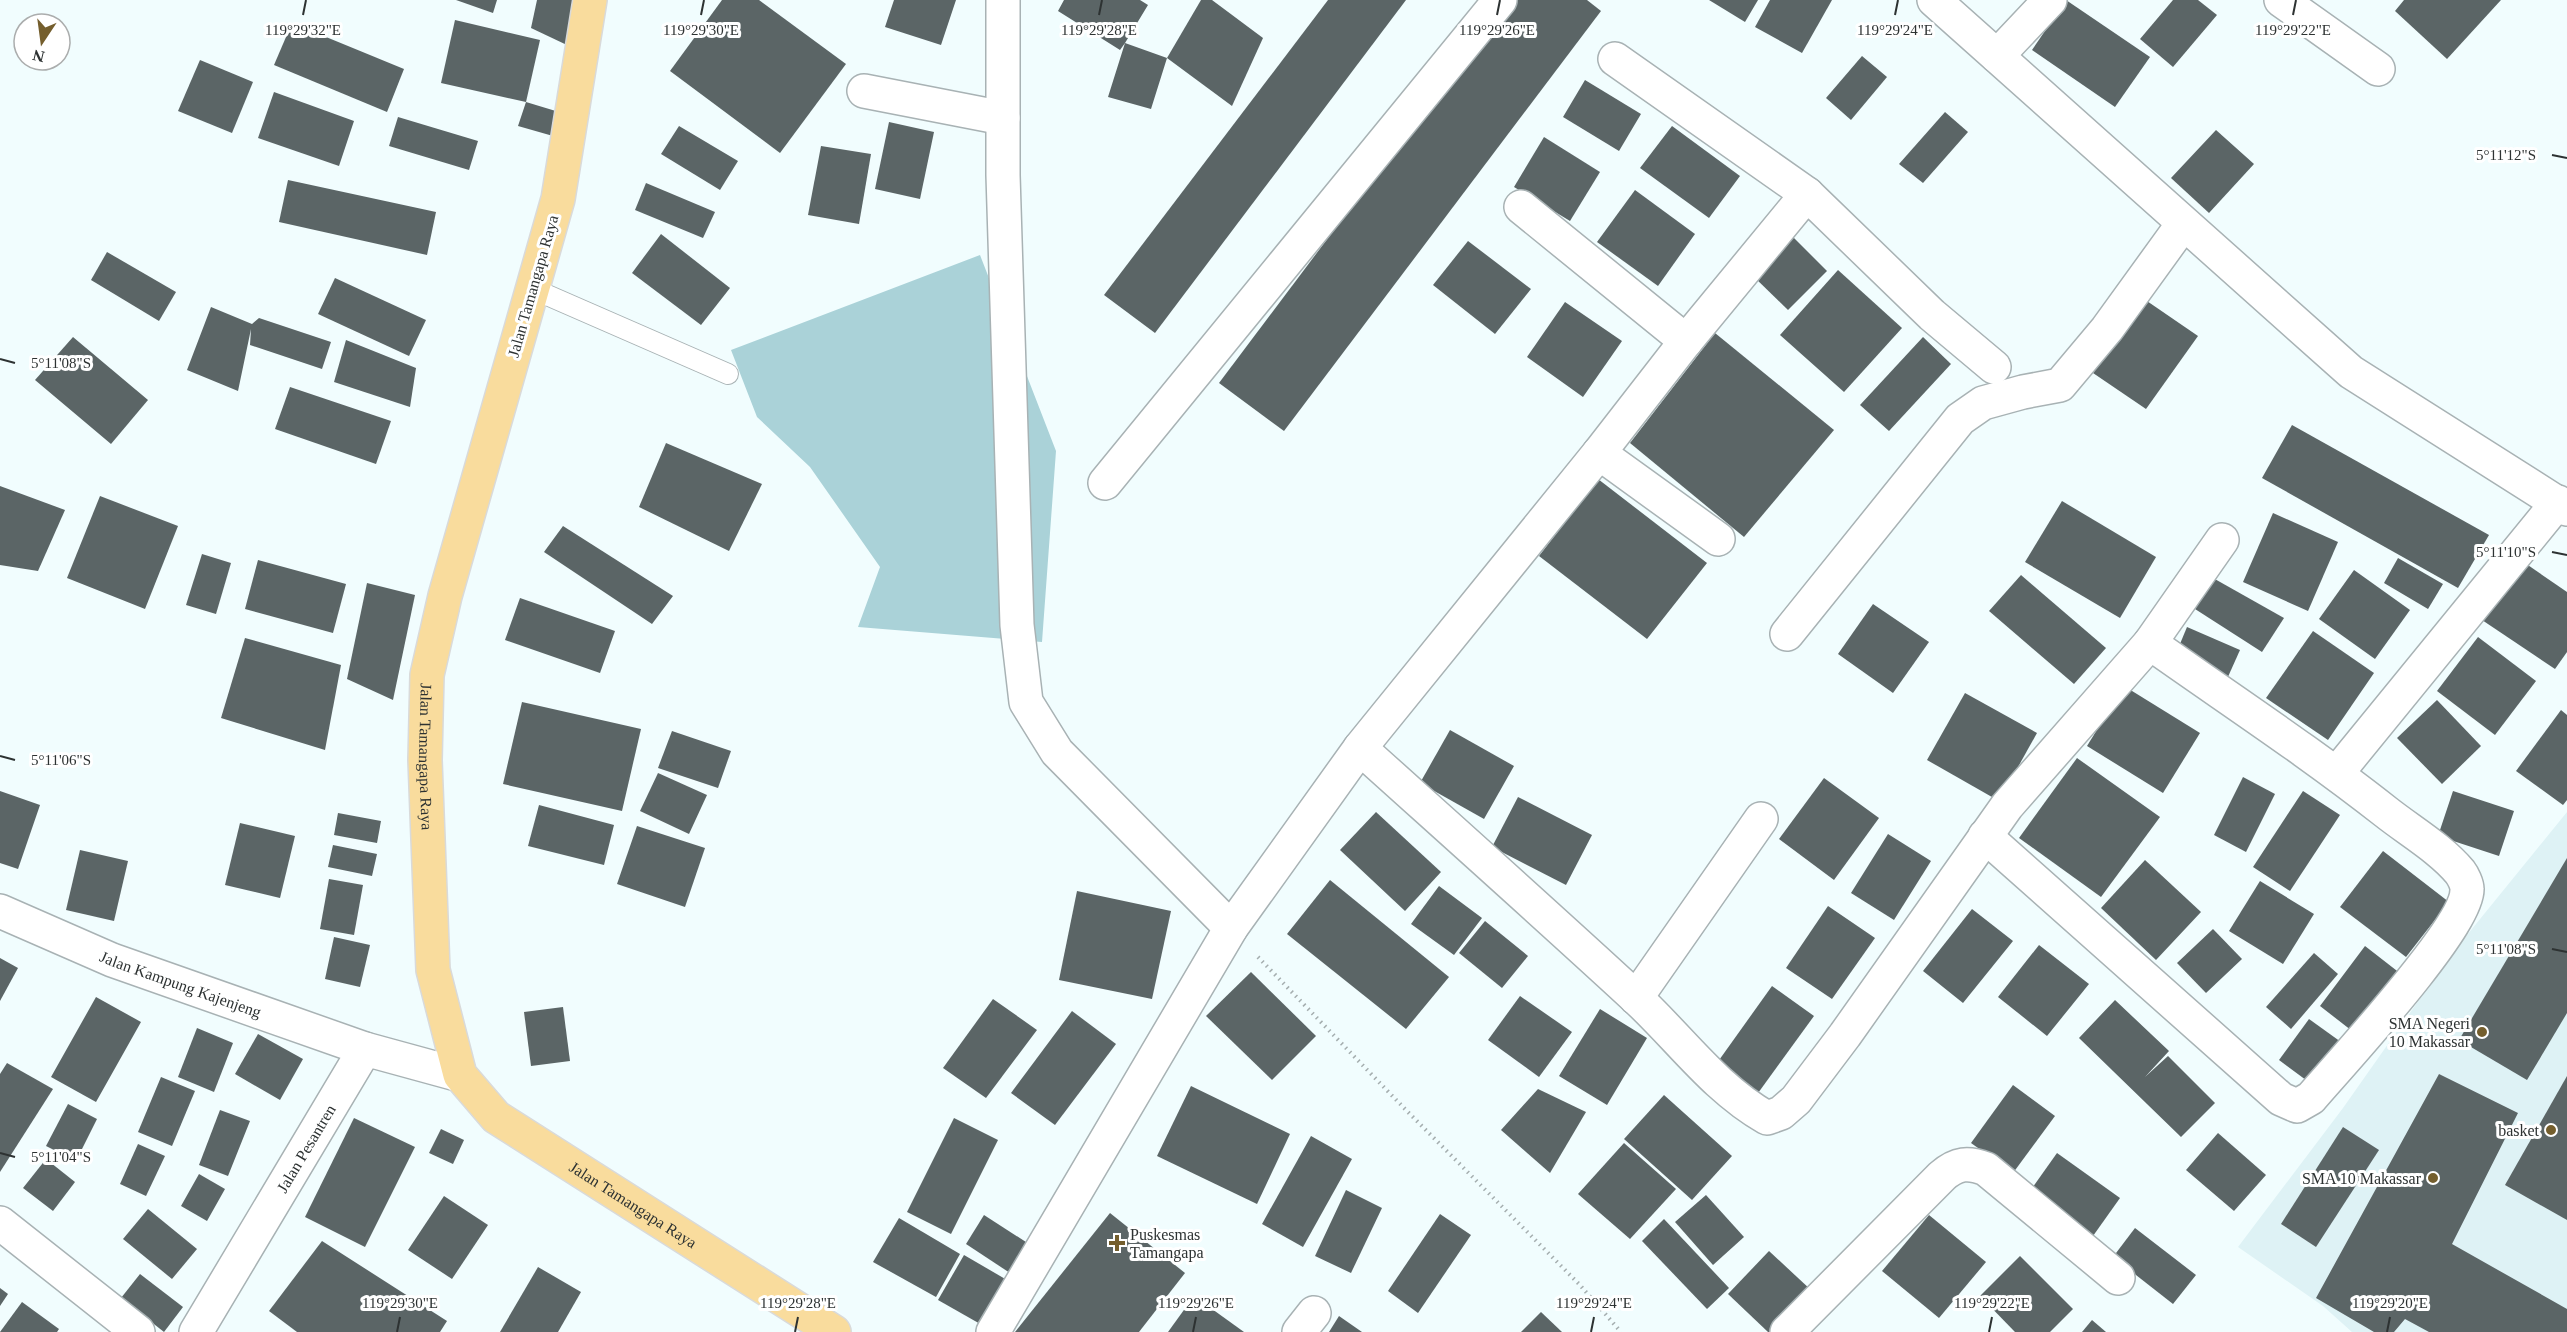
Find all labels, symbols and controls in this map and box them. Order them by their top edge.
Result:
north arrow [12,12,72,72]
text: 119°29'32"E [265,22,341,38]
text: 119°29'30"E [663,22,739,38]
text: 119°29'28"E [1061,22,1137,38]
text: 119°29'26"E [1459,22,1535,38]
text: 119°29'24"E [1857,22,1933,38]
text: 119°29'22"E [2255,22,2331,38]
text: N [31,46,46,66]
text: 5°11'12"S [2476,147,2536,163]
street label: Jalan Tamangapa Raya [505,213,562,359]
text: 5°11'08"S [31,355,91,371]
text: 5°11'10"S [2476,544,2536,560]
street label: Jalan Tamangapa Raya [416,683,436,830]
text: 5°11'06"S [31,752,91,768]
text: 5°11'08"S [2476,941,2536,957]
street label: Jalan Kampung Kajenjeng [97,947,264,1021]
place label: SMA Negeri 10 Makassar [2389,1015,2471,1050]
marker: SMA Negeri 10 Makassar [2475,1025,2489,1039]
street label: Jalan Pesantren [273,1101,338,1195]
place label: basket [2498,1122,2540,1139]
marker: basket [2544,1123,2558,1137]
text: 5°11'04"S [31,1149,91,1165]
street label: Jalan Tamangapa Raya [567,1158,700,1251]
place label: SMA 10 Makassar [2302,1170,2422,1187]
marker: SMA 10 Makassar [2426,1171,2440,1185]
place label: Puskesmas Tamangapa [1130,1226,1204,1262]
marker: Puskesmas Tamangapa [1108,1234,1126,1252]
text: 119°29'30"E [362,1295,438,1311]
text: 119°29'28"E [760,1295,836,1311]
text: 119°29'26"E [1158,1295,1234,1311]
text: 119°29'24"E [1556,1295,1632,1311]
text: 119°29'22"E [1954,1295,2030,1311]
text: 119°29'20"E [2352,1295,2428,1311]

